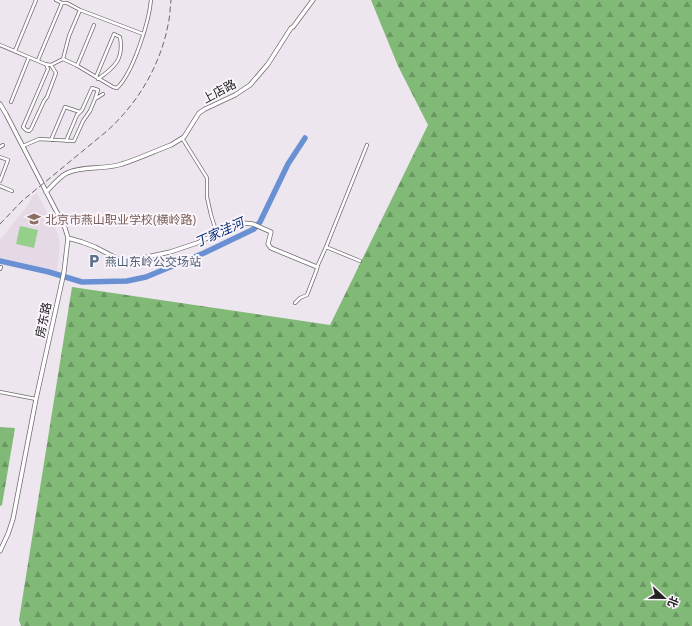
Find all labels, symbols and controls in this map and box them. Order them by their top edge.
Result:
street label: 上店路 [199,75,239,107]
school or university icon: 北京市燕山职业学校(横岭路) [26,211,42,227]
place label: 北京市燕山职业学校(横岭路) [45,211,197,228]
water label: 丁家洼河 [192,212,249,251]
parking icon: 燕山东岭公交场站 [86,253,102,269]
place label: 燕山东岭公交场站 [105,253,201,270]
street label: 房东路 [31,301,55,339]
north arrow [644,578,684,618]
text: 北 [665,594,683,610]

